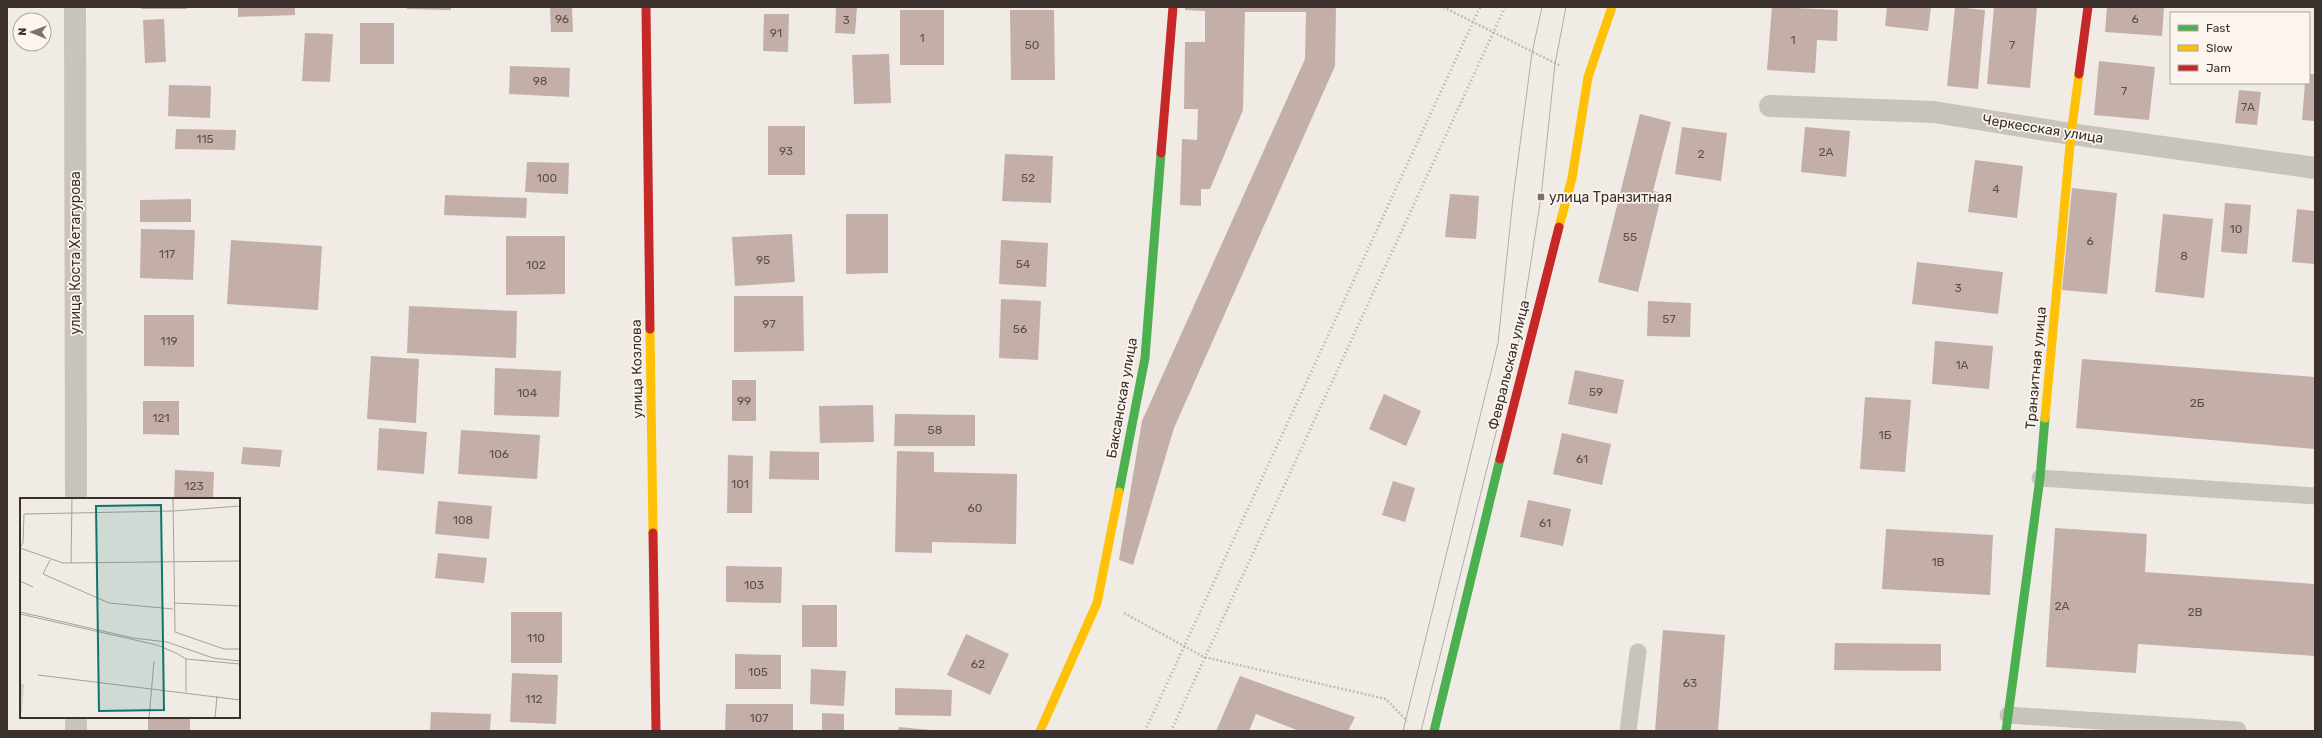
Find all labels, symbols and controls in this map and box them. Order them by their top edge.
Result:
north arrow [12,12,52,52]
house number: 96 [555,12,569,26]
house number: 6 [2131,12,2139,26]
legend [2170,12,2310,84]
house number: 3 [842,13,850,27]
text: Fast [2206,21,2230,35]
house number: 91 [770,26,782,40]
text: N [16,28,29,36]
house number: 1 [919,31,925,45]
house number: 1 [1790,33,1796,47]
house number: 50 [1025,38,1039,52]
house number: 7 [2009,38,2015,52]
text: Slow [2206,41,2233,55]
text: Jam [2206,61,2231,75]
house number: 98 [533,74,547,88]
house number: 7 [2121,84,2127,98]
house number: 7А [2241,100,2255,114]
street label: Черкесская улица [1981,111,2105,147]
house number: 115 [196,132,214,146]
house number: 93 [779,144,793,158]
house number: 2А [1818,145,1834,159]
house number: 2 [1697,147,1705,161]
street label: улица Коста Хетагурова [67,171,84,335]
house number: 100 [537,171,557,185]
house number: 52 [1021,171,1035,185]
house number: 4 [1992,182,2000,196]
place label: улица Транзитная [1549,189,1672,206]
marker: улица Транзитная [1536,192,1546,202]
house number: 10 [2230,222,2242,236]
house number: 55 [1623,230,1637,244]
house number: 6 [2086,234,2094,248]
house number: 117 [159,247,175,261]
house number: 8 [2180,249,2188,263]
house number: 95 [756,253,770,267]
house number: 54 [1016,257,1031,271]
house number: 102 [526,258,546,272]
house number: 3 [1954,281,1962,295]
street label: Февральская улица [1485,298,1533,432]
street label: Транзитная улица [2022,306,2050,430]
house number: 57 [1662,312,1676,326]
house number: 97 [762,317,776,331]
street label: улица Козлова [628,319,646,419]
house number: 56 [1013,322,1027,336]
house number: 119 [160,334,178,348]
street label: Баксанская улица [1103,336,1141,460]
house number: 1А [1955,358,1969,372]
house number: 59 [1589,385,1603,399]
house number: 104 [517,386,538,400]
house number: 99 [737,394,751,408]
house number: 2Б [2190,396,2205,410]
house number: 121 [152,411,170,425]
house number: 58 [928,423,942,437]
house number: 1Б [1879,428,1892,442]
house number: 106 [489,447,509,461]
house number: 61 [1576,452,1588,466]
house number: 101 [731,477,749,491]
house number: 123 [184,479,204,493]
inset map [20,498,240,718]
house number: 60 [968,501,982,515]
house number: 108 [453,513,473,527]
house number: 61 [1539,516,1551,530]
house number: 1В [1931,555,1945,569]
house number: 103 [744,578,764,592]
house number: 2А [2054,599,2070,613]
house number: 2В [2187,605,2203,619]
house number: 110 [527,631,545,645]
house number: 62 [971,657,985,671]
house number: 105 [748,665,768,679]
house number: 63 [1683,676,1697,690]
house number: 112 [525,692,543,706]
house number: 107 [750,711,768,725]

